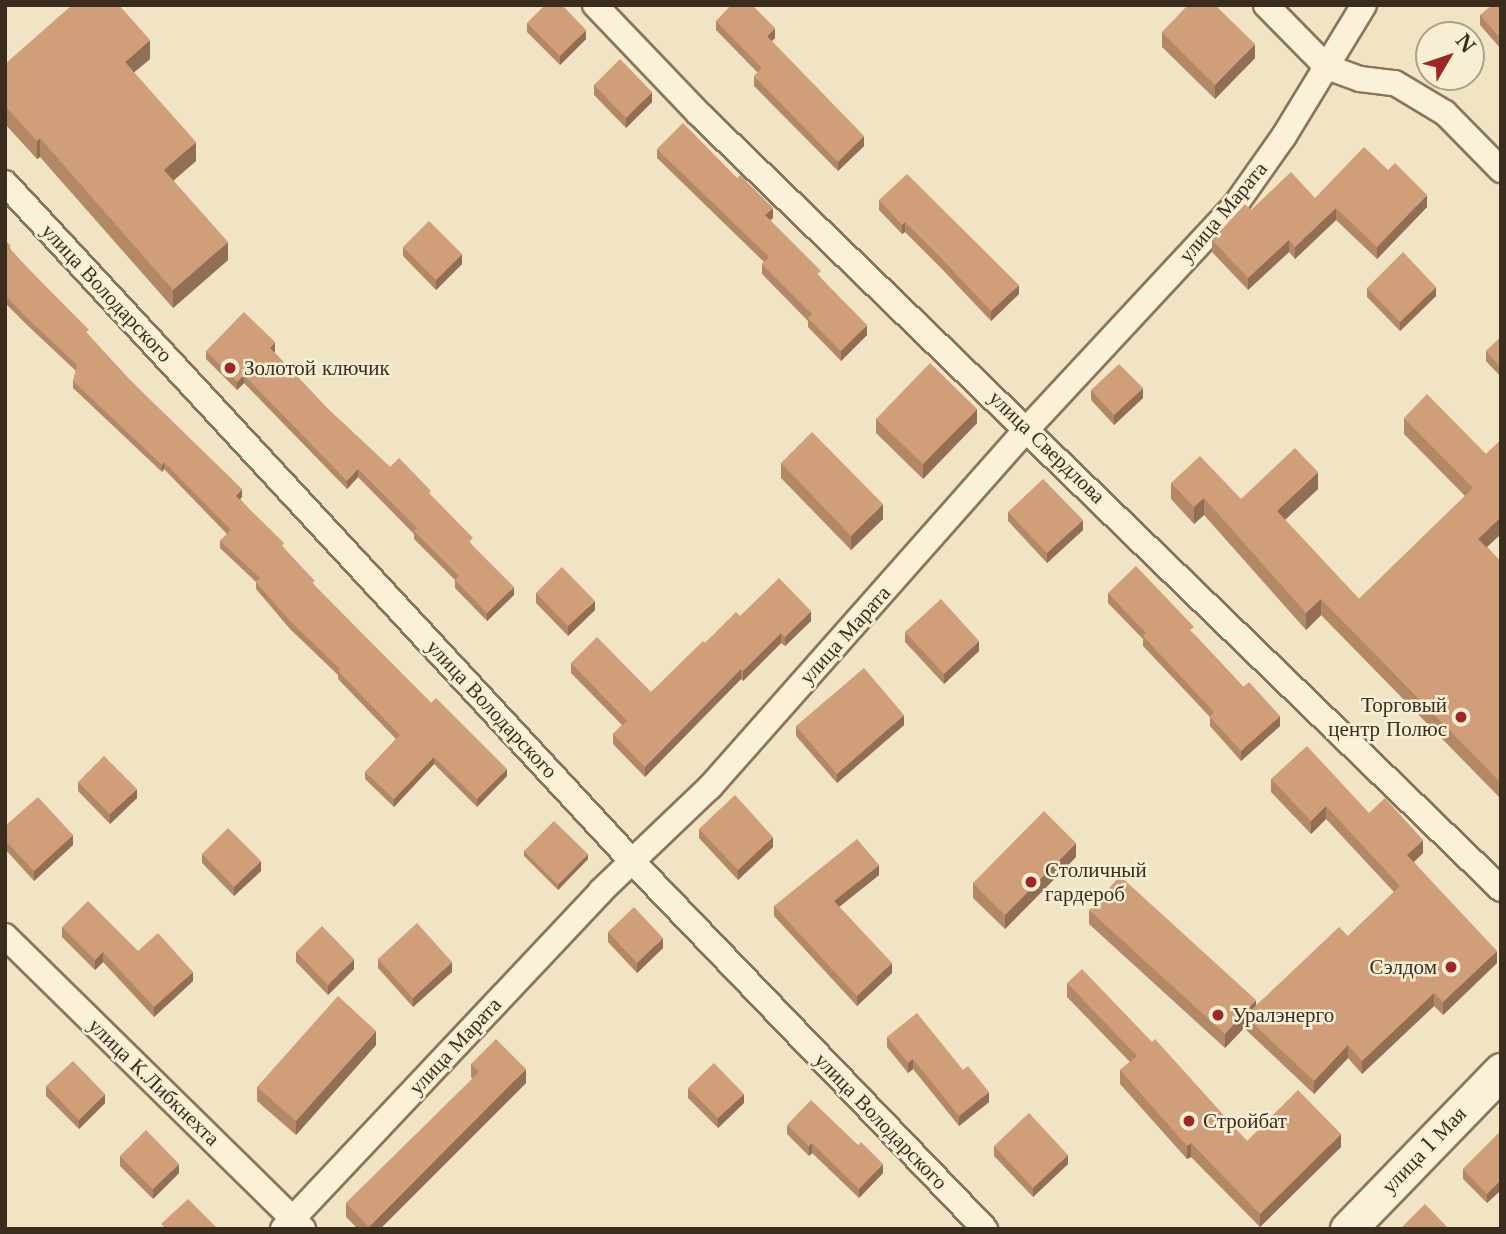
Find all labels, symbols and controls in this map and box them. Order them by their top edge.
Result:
north arrow [1415,21,1485,91]
text: N [1451,30,1480,58]
street label: улица Марата [1174,156,1272,268]
street label: улица Володарского [36,218,178,368]
place label: Золотой ключик [244,355,390,381]
marker: Золотой ключик [222,360,238,376]
street label: улица Свердлова [984,385,1110,509]
street label: улица Марата [794,581,896,689]
street label: улица Володарского [421,634,563,784]
place label: Торговый центр Полюс [1328,692,1447,742]
marker: Торговый центр Полюс [1453,709,1469,725]
place label: Столичный гардероб [1045,857,1147,907]
marker: Столичный гардероб [1023,874,1039,890]
place label: Сэлдом [1370,954,1437,980]
marker: Сэлдом [1443,959,1459,975]
street label: улица Марата [404,992,506,1100]
place label: Уралэнерго [1232,1002,1334,1028]
marker: Уралэнерго [1210,1007,1226,1023]
street label: улица К.Либкнехта [83,1013,225,1151]
street label: улица Володарского [809,1047,953,1195]
street label: улица 1 Мая [1376,1101,1472,1199]
place label: Стройбат [1203,1108,1287,1134]
marker: Стройбат [1181,1113,1197,1129]

